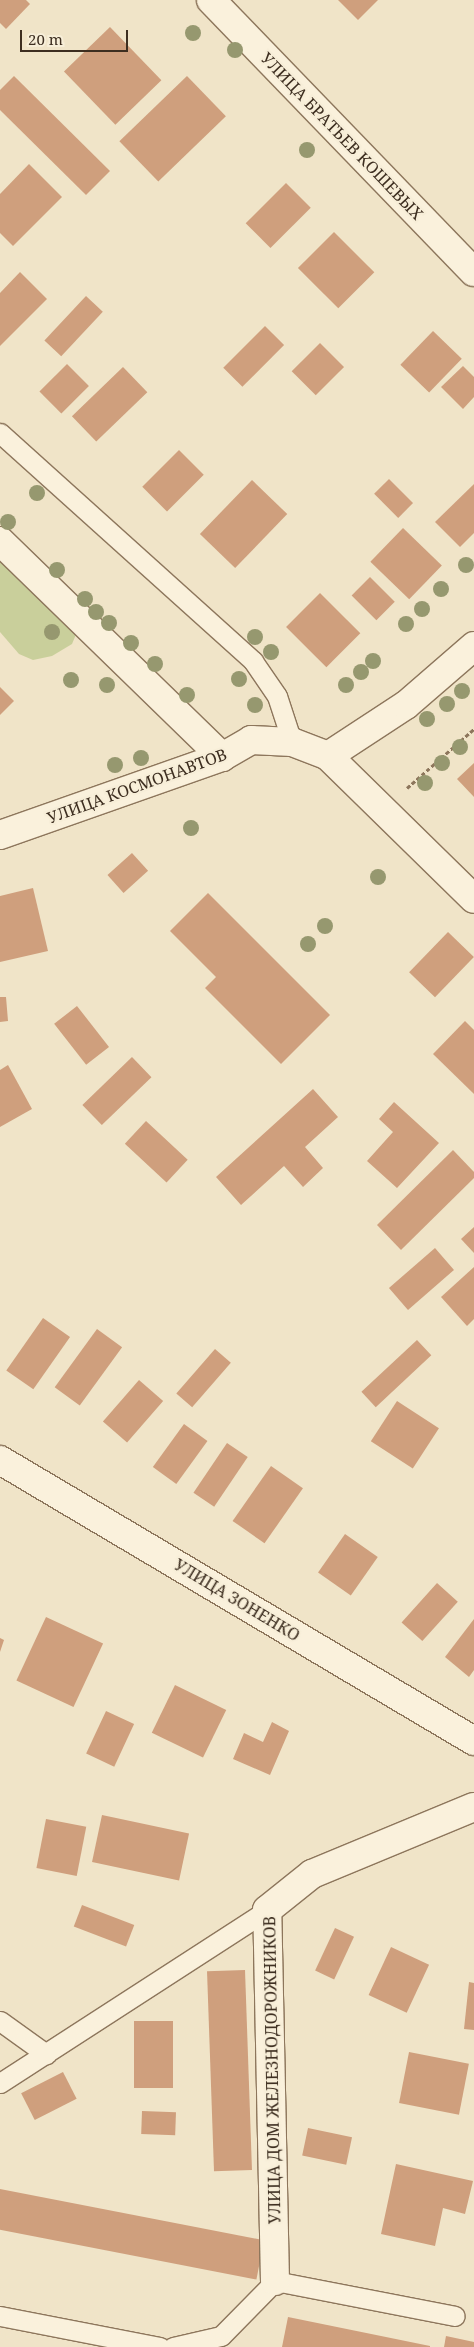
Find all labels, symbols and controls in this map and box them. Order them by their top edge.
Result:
scale bar [22,20,130,52]
text: 20 m [28,29,63,49]
street label: УЛИЦА БРАТЬЕВ КОШЕВЫХ [257,48,427,224]
street label: УЛИЦА КОСМОНАВТОВ [44,745,230,827]
street label: УЛИЦА ЗОНЕНКО [171,1555,303,1645]
street label: УЛИЦА ДОМ ЖЕЛЕЗНОДОРОЖНИКОВ [260,1916,284,2224]

